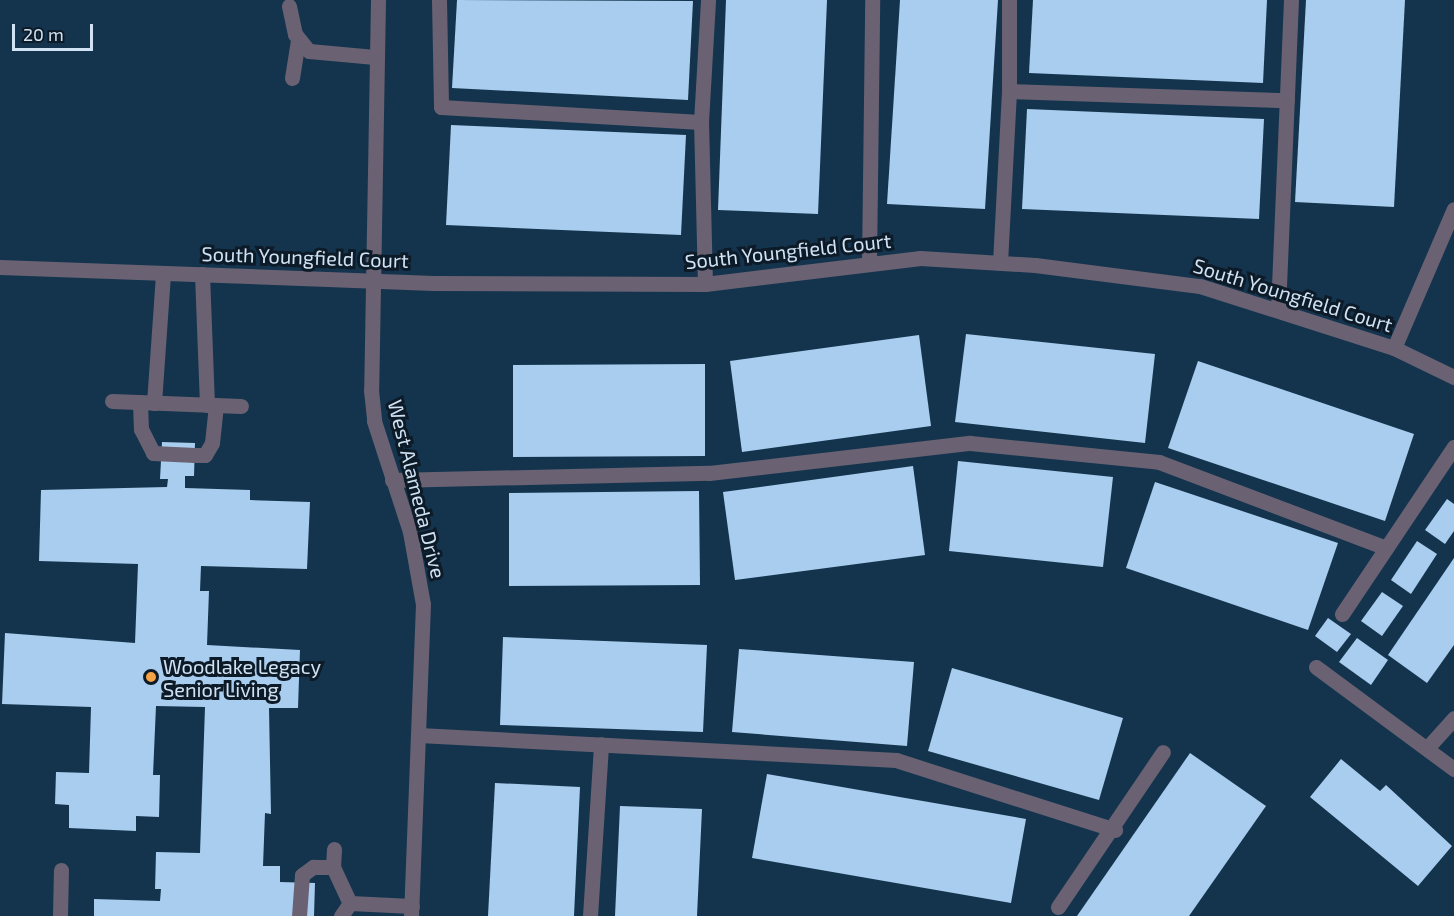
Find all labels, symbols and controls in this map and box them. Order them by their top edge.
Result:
scale bar [15,12,96,50]
text: 20 m [23,23,64,45]
street label: South Youngfield Court [683,228,893,274]
street label: South Youngfield Court [201,241,409,273]
street label: South Youngfield Court [1190,253,1396,337]
street label: West Alameda Drive [383,397,451,581]
place label: Woodlake Legacy Senior Living [163,654,321,701]
marker: Woodlake Legacy Senior Living [144,670,158,684]

